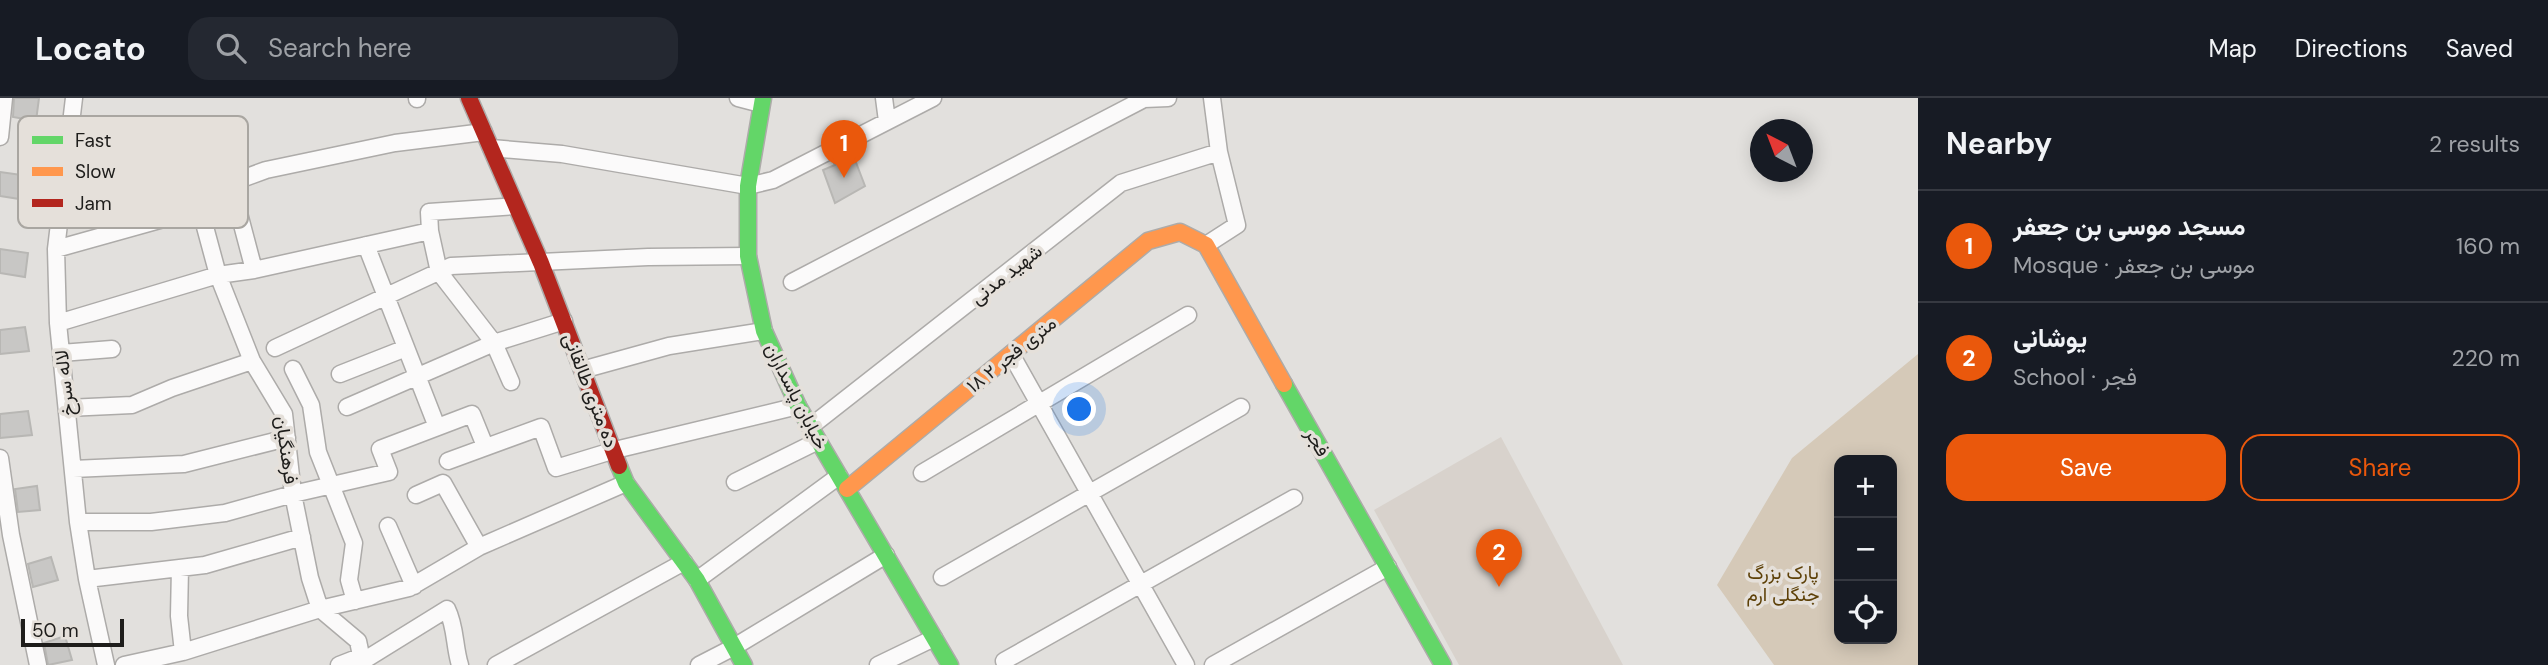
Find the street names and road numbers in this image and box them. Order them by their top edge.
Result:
street label: شهید مدنی [965,239,1047,310]
street label: ۱۸ متری فجر ۲ [961,311,1061,398]
street label: ده متری طالقانی [557,329,624,451]
street label: خیابان پاسداران [758,339,834,454]
street label: لاله سرخ [49,349,80,417]
street label: فرهنگیان [269,414,304,486]
street label: فجر [1299,423,1336,461]

